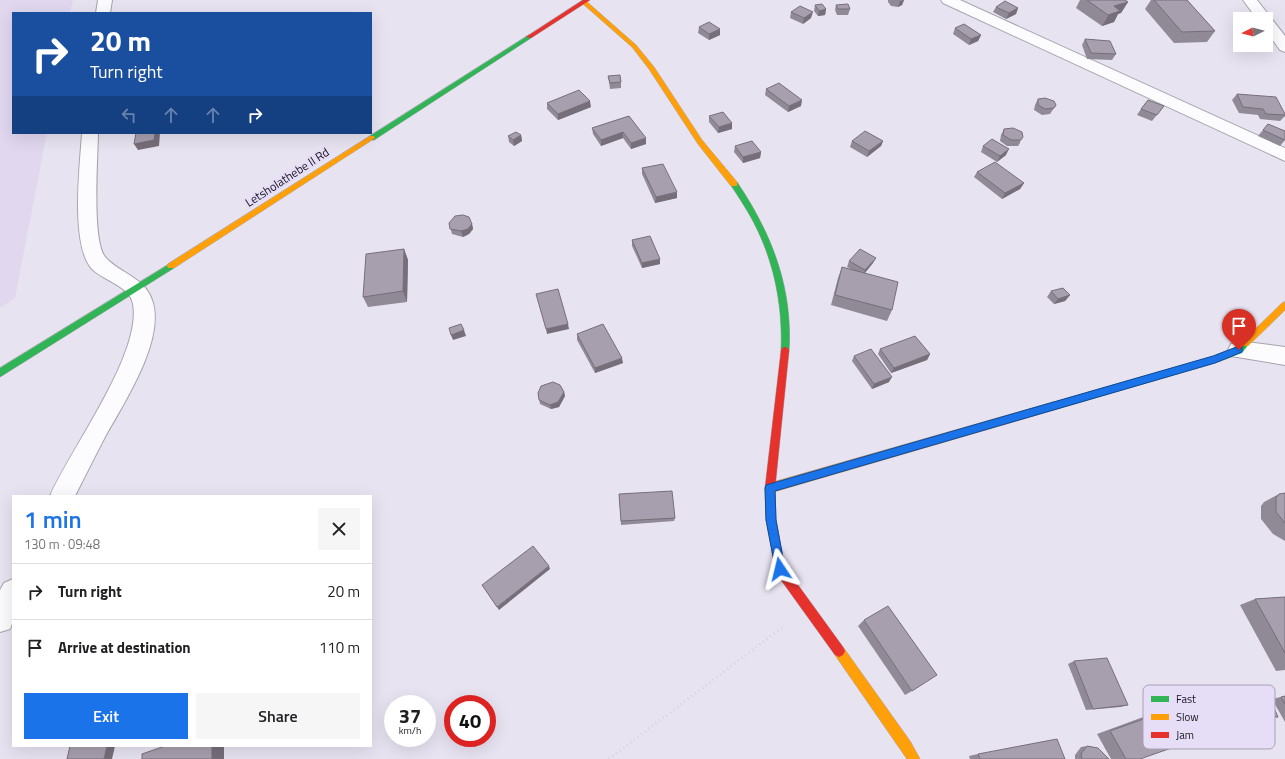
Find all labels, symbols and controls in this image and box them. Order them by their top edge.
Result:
north arrow [1233,12,1273,52]
map controls [1233,12,1273,52]
text: 20 m [90,19,151,62]
icon: right [24,28,76,80]
text: Turn right [90,58,163,85]
icon: left [118,104,140,126]
icon: ahead [160,104,182,126]
icon: ahead [202,104,224,126]
icon: right [244,104,266,126]
street label: Letsholathebe II Rd [241,143,333,211]
pin [1222,309,1256,350]
icon: arrive [1228,315,1250,337]
text: 1 min [24,501,82,537]
button: close [318,508,360,550]
text: 130 m · 09:48 [24,534,100,554]
position arrow [759,548,801,590]
text: Turn right [58,580,122,603]
text: 20 m [327,580,360,603]
icon: right [24,581,46,603]
text: Arrive at destination [58,636,191,659]
text: 110 m [319,636,360,659]
icon: arrive [24,637,46,659]
legend [1143,685,1275,749]
text: Fast [1176,691,1196,707]
button: Exit [24,693,188,739]
button: Share [196,693,360,739]
speed limit sign: 40 [444,695,496,747]
text: 37 [399,700,421,731]
text: Slow [1176,709,1199,725]
text: km/h [399,723,421,738]
text: Jam [1176,727,1194,743]

